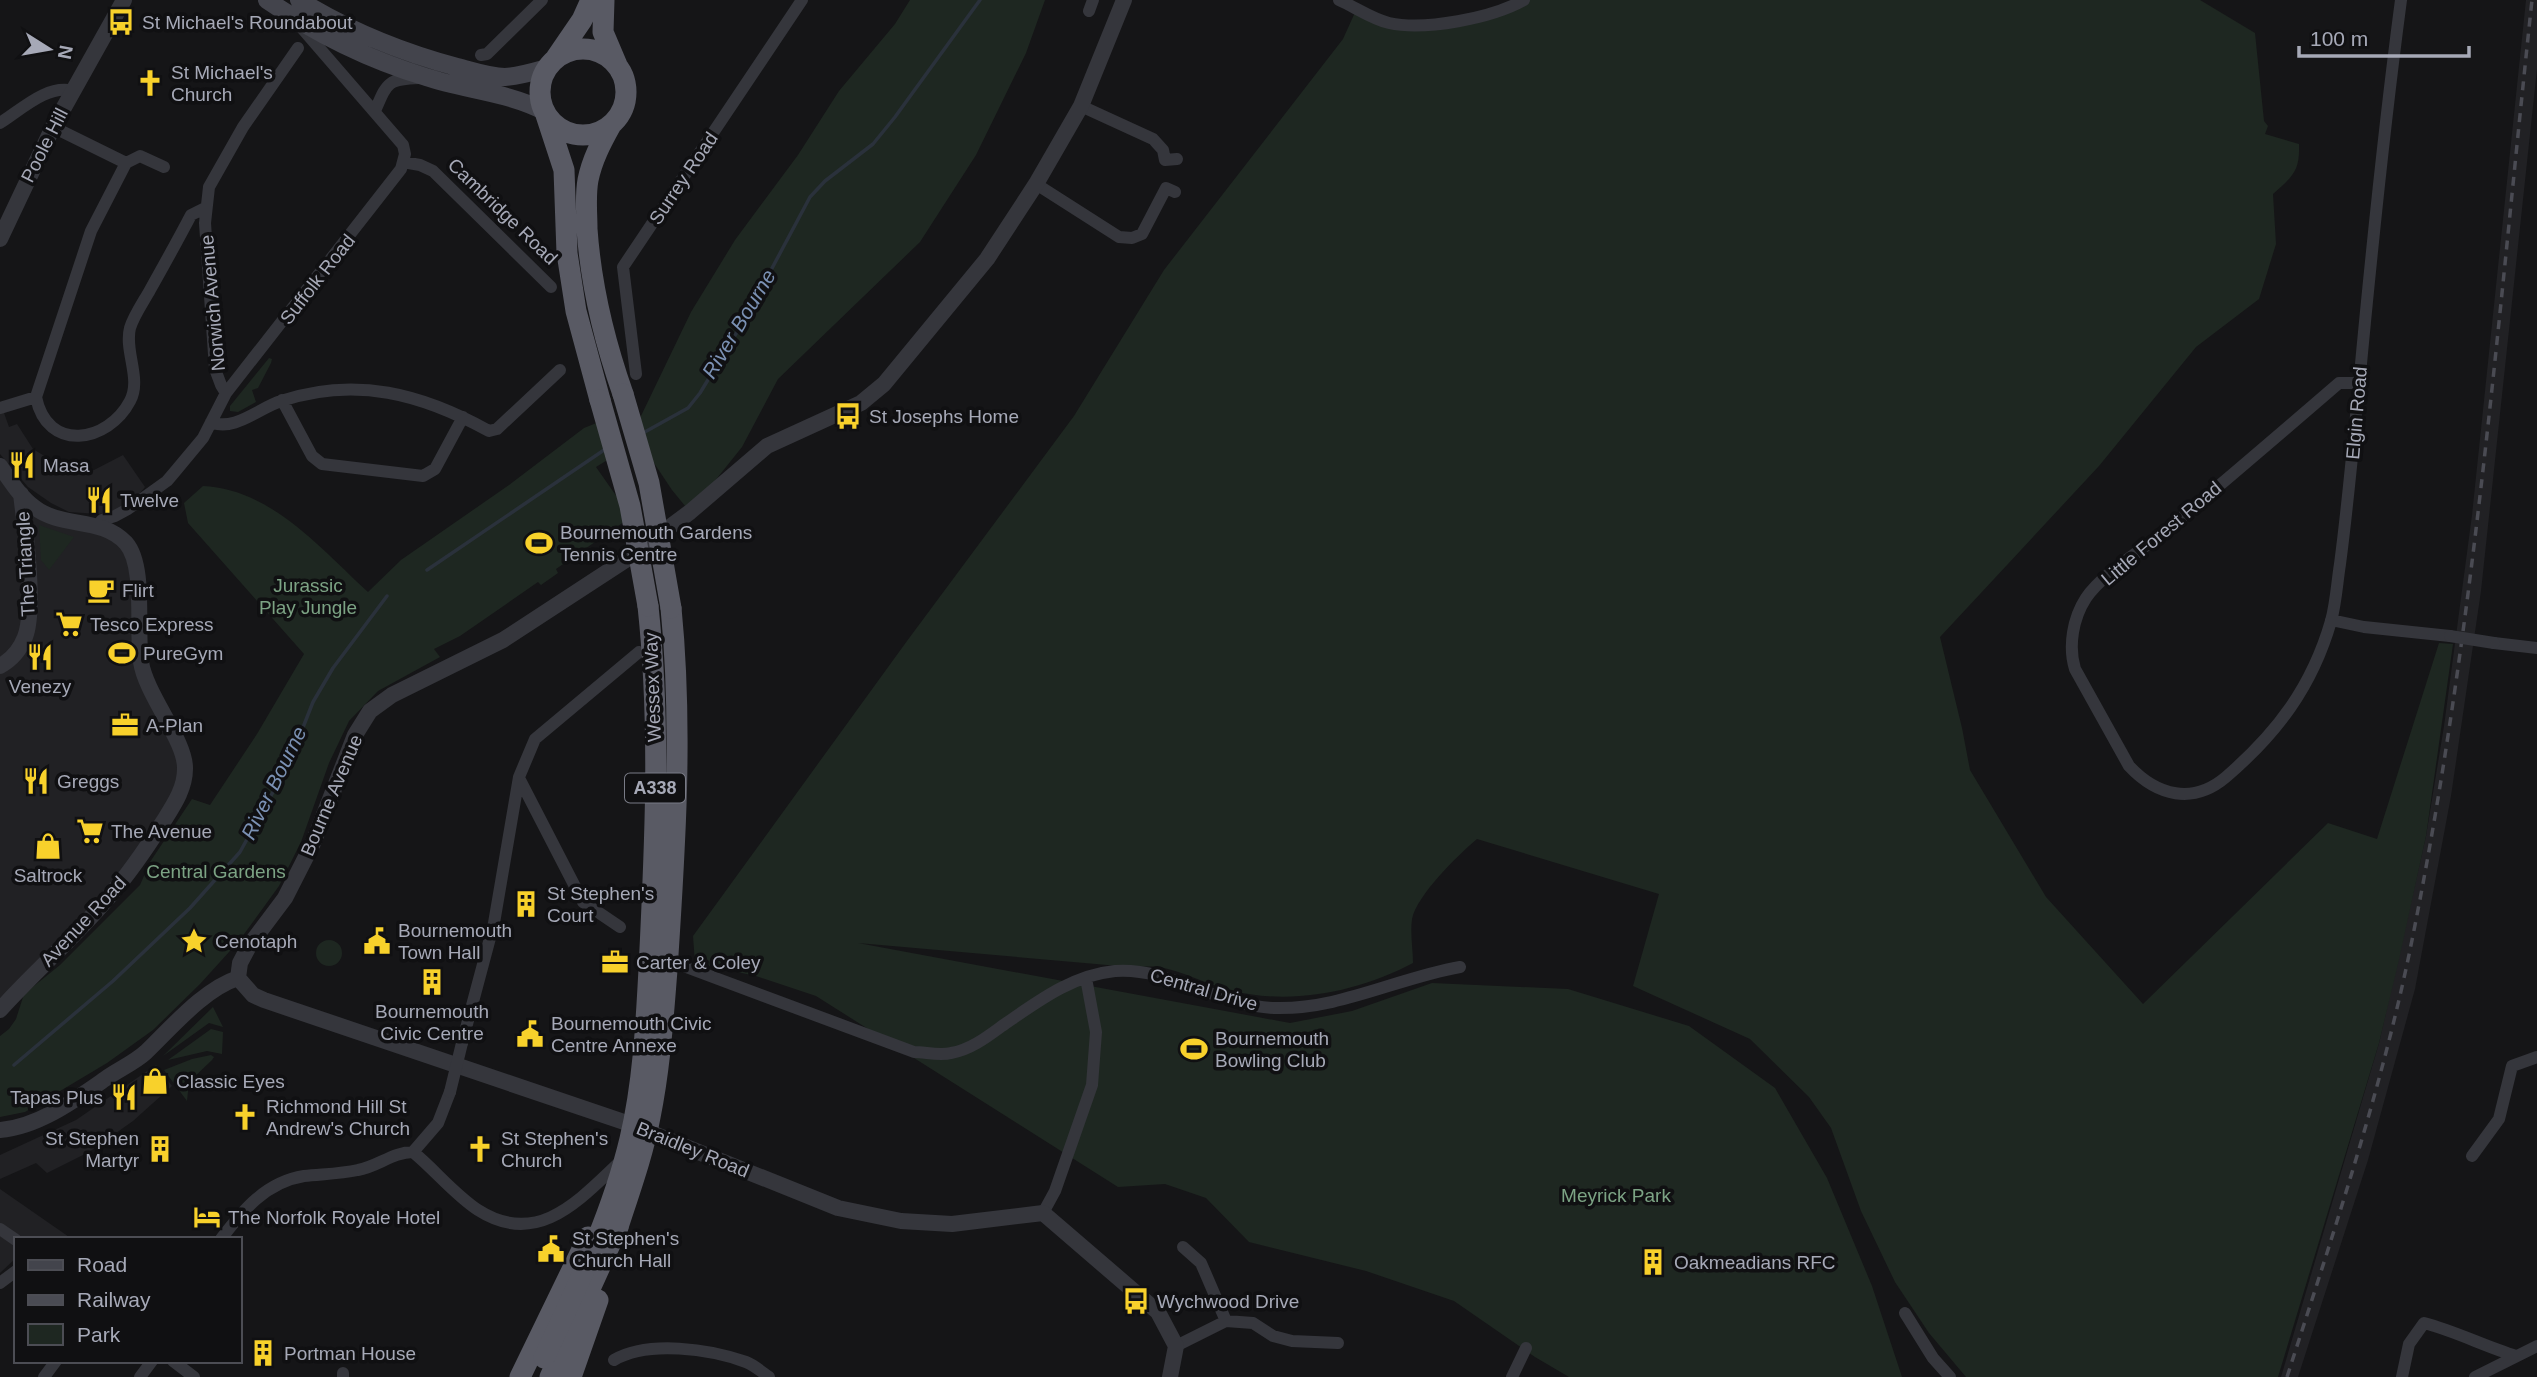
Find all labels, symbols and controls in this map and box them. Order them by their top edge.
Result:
bus stop icon: St Michael's Roundabout [106,7,136,37]
place label: St Michael's Roundabout [142,12,353,33]
north arrow [14,14,84,84]
scale bar [2299,14,2469,58]
text: 100 m [2310,27,2368,50]
text: N [54,43,77,61]
place label: St Michael's Church [171,62,273,105]
church icon: St Michael's Church [135,68,165,98]
street label: Poole Hill [17,105,72,186]
street label: Surrey Road [645,128,722,228]
street label: Cambridge Road [444,154,562,269]
street label: Suffolk Road [276,230,359,329]
street label: Norwich Avenue [196,234,229,372]
water label: River Bourne [697,265,780,382]
street label: Elgin Road [2342,366,2371,460]
bus stop icon: St Josephs Home [833,401,863,431]
place label: St Josephs Home [869,406,1019,427]
restaurant icon: Masa [7,450,37,480]
place label: Masa [43,455,90,476]
street label: Little Forest Road [2097,477,2226,590]
restaurant icon: Twelve [84,485,114,515]
place label: Twelve [120,490,179,511]
street label: The Triangle [12,511,39,617]
place label: Bournemouth Gardens Tennis Centre [560,522,752,565]
sports icon: Bournemouth Gardens Tennis Centre [524,528,554,558]
cafe icon: Flirt [86,575,116,605]
park label: Jurassic Play Jungle [259,575,357,618]
place label: Flirt [122,580,154,601]
supermarket icon: Tesco Express [54,609,84,639]
place label: Tesco Express [90,614,214,635]
street label: Wessex Way [640,631,665,742]
sports icon: PureGym [107,638,137,668]
restaurant icon: Venezy [25,642,55,672]
place label: PureGym [143,643,223,664]
place label: Venezy [9,676,72,697]
office icon: A-Plan [110,710,140,740]
place label: A-Plan [146,715,203,736]
water label: River Bourne [236,723,311,843]
street label: Bourne Avenue [296,731,366,859]
restaurant icon: Greggs [21,766,51,796]
place label: Greggs [57,771,119,792]
road number: A338 [625,774,685,802]
supermarket icon: The Avenue [75,816,105,846]
place label: The Avenue [111,821,212,842]
shop icon: Saltrock [33,831,63,861]
park label: Central Gardens [146,861,286,882]
place label: Saltrock [14,865,83,886]
street label: Avenue Road [37,872,130,970]
place label: St Stephen's Court [547,883,654,926]
building icon: St Stephen's Court [511,889,541,919]
place label: Bournemouth Town Hall [398,920,512,963]
place icon: Cenotaph [179,926,209,956]
public building icon: Bournemouth Town Hall [362,926,392,956]
place label: Cenotaph [215,931,297,952]
office icon: Carter & Coley [600,947,630,977]
place label: Carter & Coley [636,952,761,973]
street label: Central Drive [1148,964,1260,1015]
building icon: Bournemouth Civic Centre [417,967,447,997]
place label: Bournemouth Civic Centre [375,1001,489,1044]
place label: Bournemouth Civic Centre Annexe [551,1013,712,1056]
public building icon: Bournemouth Civic Centre Annexe [515,1019,545,1049]
place label: Bournemouth Bowling Club [1215,1028,1329,1071]
sports icon: Bournemouth Bowling Club [1179,1034,1209,1064]
shop icon: Classic Eyes [140,1066,170,1096]
place label: Classic Eyes [176,1071,285,1092]
restaurant icon: Tapas Plus [109,1082,139,1112]
place label: Tapas Plus [10,1087,103,1108]
place label: Richmond Hill St Andrew's Church [266,1096,410,1139]
church icon: Richmond Hill St Andrew's Church [230,1102,260,1132]
street label: Braidley Road [634,1117,752,1182]
place label: St Stephen Martyr [45,1128,140,1171]
place label: St Stephen's Church [501,1128,608,1171]
building icon: St Stephen Martyr [145,1134,175,1164]
church icon: St Stephen's Church [465,1134,495,1164]
park label: Meyrick Park [1561,1185,1671,1206]
hotel icon: The Norfolk Royale Hotel [192,1202,222,1232]
place label: The Norfolk Royale Hotel [228,1207,440,1228]
place label: St Stephen's Church Hall [572,1228,679,1271]
public building icon: St Stephen's Church Hall [536,1234,566,1264]
legend [14,1237,242,1363]
building icon: Oakmeadians RFC [1638,1247,1668,1277]
place label: Oakmeadians RFC [1674,1252,1836,1273]
text: Road [77,1253,127,1276]
bus stop icon: Wychwood Drive [1121,1286,1151,1316]
text: Railway [77,1288,151,1311]
place label: Wychwood Drive [1157,1291,1299,1312]
text: Park [77,1323,121,1346]
building icon: Portman House [248,1338,278,1368]
place label: Portman House [284,1343,416,1364]

